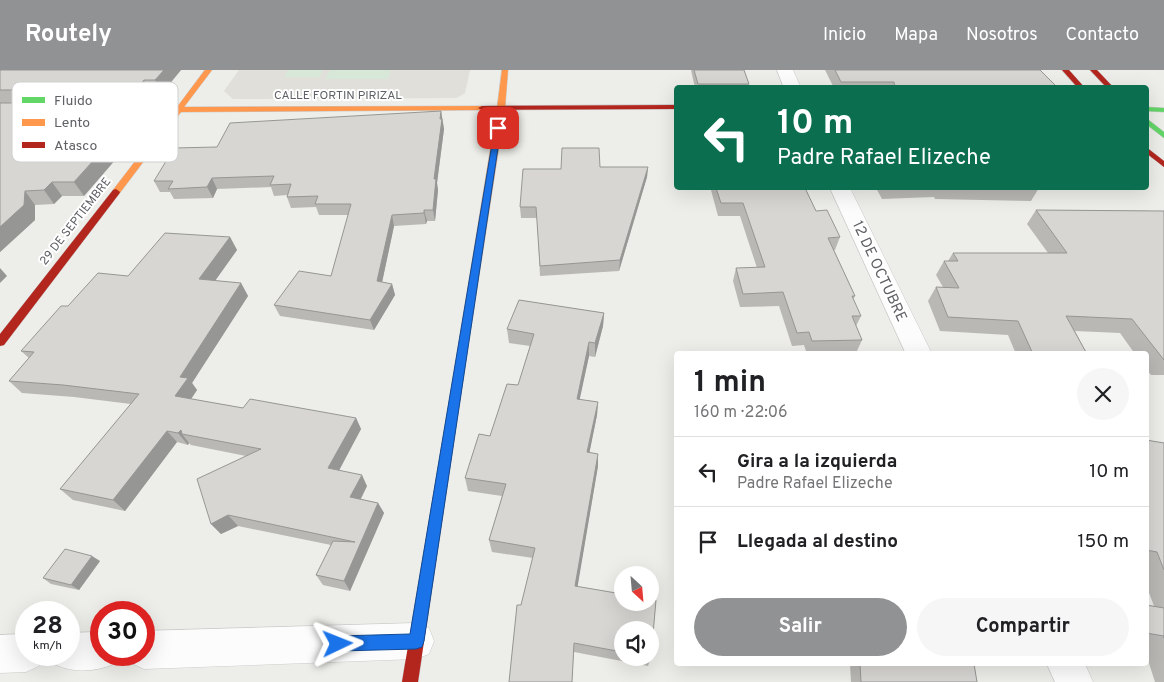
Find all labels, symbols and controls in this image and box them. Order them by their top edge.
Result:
text: Routely [25,20,112,50]
text: Inicio [823,24,866,47]
text: Mapa [894,24,938,47]
text: Nosotros [966,24,1038,47]
text: Contacto [1066,24,1139,47]
legend [12,82,178,162]
street label: CALLE FORTIN PIRIZAL [274,88,402,104]
text: Fluido [54,93,93,110]
text: 10 m [777,102,853,146]
icon: left [694,105,759,170]
pin [477,107,519,149]
icon: arrive [484,114,512,142]
text: Lento [54,115,90,132]
text: Atasco [54,138,97,155]
text: Padre Rafael Elizeche [777,145,991,172]
street label: 29 DE SEPTIEMBRE [36,174,115,269]
street label: 12 DE OCTUBRE [847,218,910,325]
text: 1 min [694,365,766,402]
button: close [1077,368,1129,420]
text: 160 m · 22:06 [694,403,788,423]
text: Gira a la izquierda [737,450,897,474]
icon: left [694,458,722,486]
text: 10 m [1089,460,1129,484]
text: Padre Rafael Elizeche [737,474,893,494]
icon: arrive [694,528,722,556]
text: Llegada al destino [737,530,898,554]
text: 150 m [1077,530,1129,554]
north arrow [614,566,659,611]
map controls [614,566,659,666]
button: Salir [694,598,907,656]
button: Compartir [917,598,1129,656]
speed limit sign: 30 [90,601,155,666]
text: 28 [32,611,63,643]
position arrow [311,617,363,669]
button: sound [614,621,659,666]
text: km/h [33,638,62,654]

